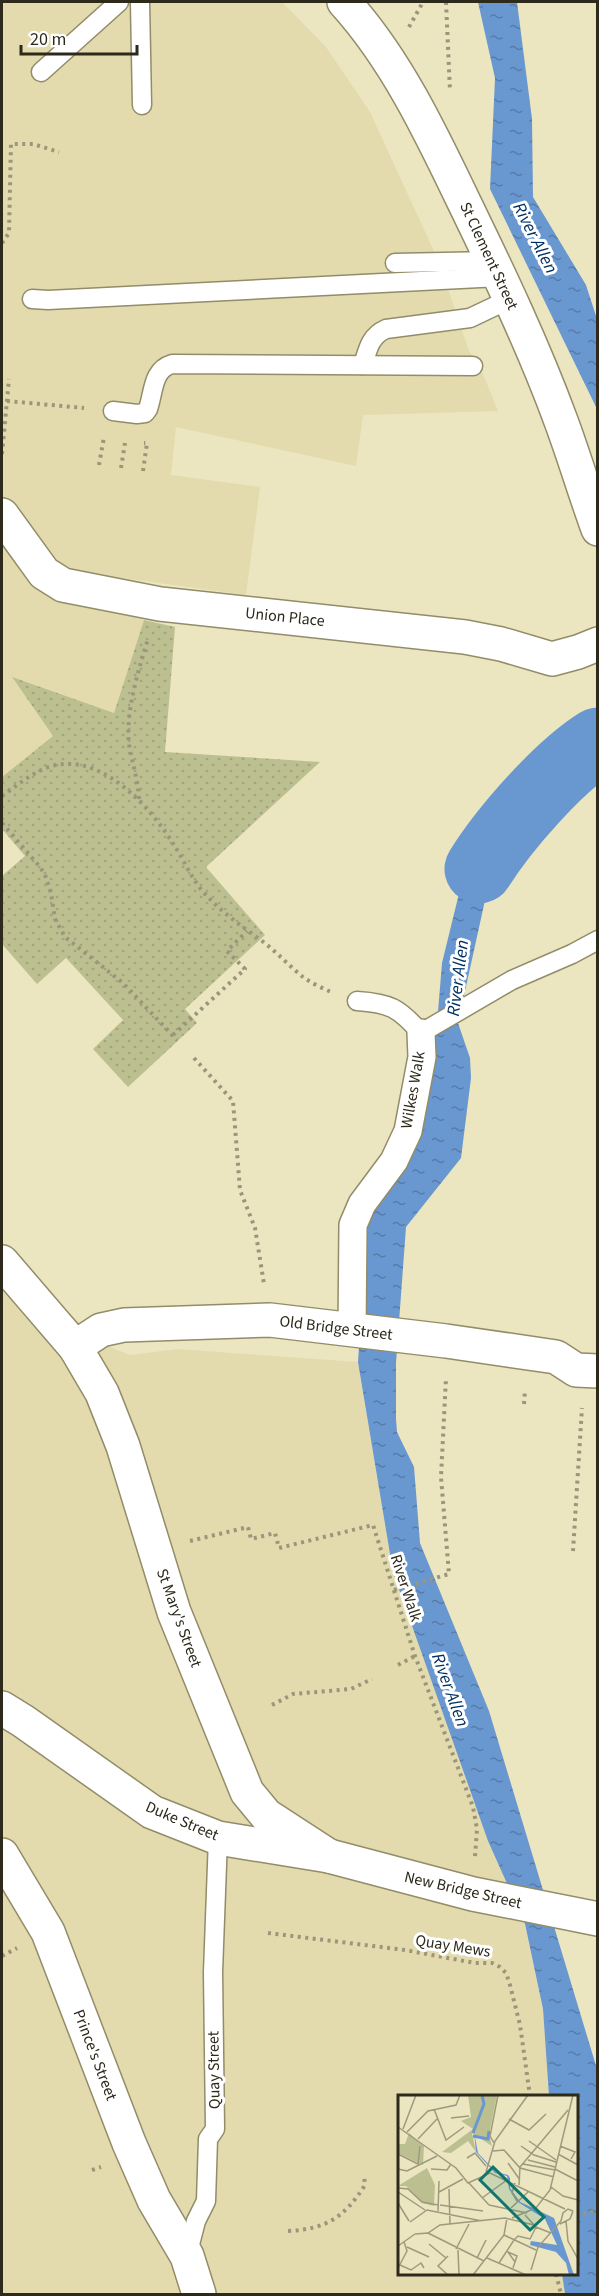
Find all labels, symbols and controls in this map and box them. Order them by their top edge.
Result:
scale bar [21,18,136,56]
text: 20 m [30,27,66,52]
water label: River Allen [506,198,564,278]
street label: St Clement Street [454,199,524,314]
street label: Union Place [244,602,326,632]
water label: River Allen [441,938,475,1018]
street label: Wilkes Walk [395,1049,431,1131]
street label: Old Bridge Street [278,1310,394,1346]
street label: River Walk [385,1552,427,1625]
street label: St Mary's Street [151,1566,207,1671]
water label: River Allen [425,1650,475,1730]
street label: Duke Street [142,1796,222,1846]
street label: New Bridge Street [402,1866,524,1914]
street label: Quay Mews [414,1929,492,1963]
street label: Prince's Street [68,2006,123,2104]
street label: Quay Street [202,2030,226,2109]
inset map [398,2095,578,2275]

